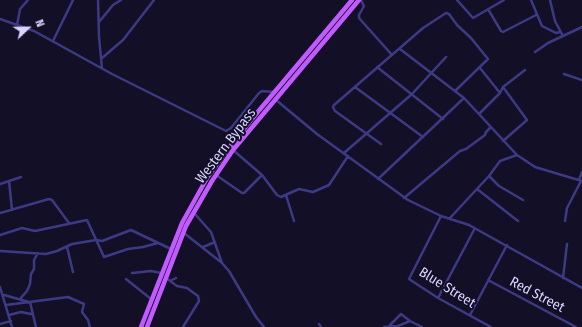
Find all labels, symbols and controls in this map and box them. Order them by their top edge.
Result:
north arrow [8,8,48,48]
text: N [32,18,47,29]
street label: Western Bypass [192,105,260,187]
street label: Blue Street [416,264,478,312]
street label: Red Street [507,274,567,316]

